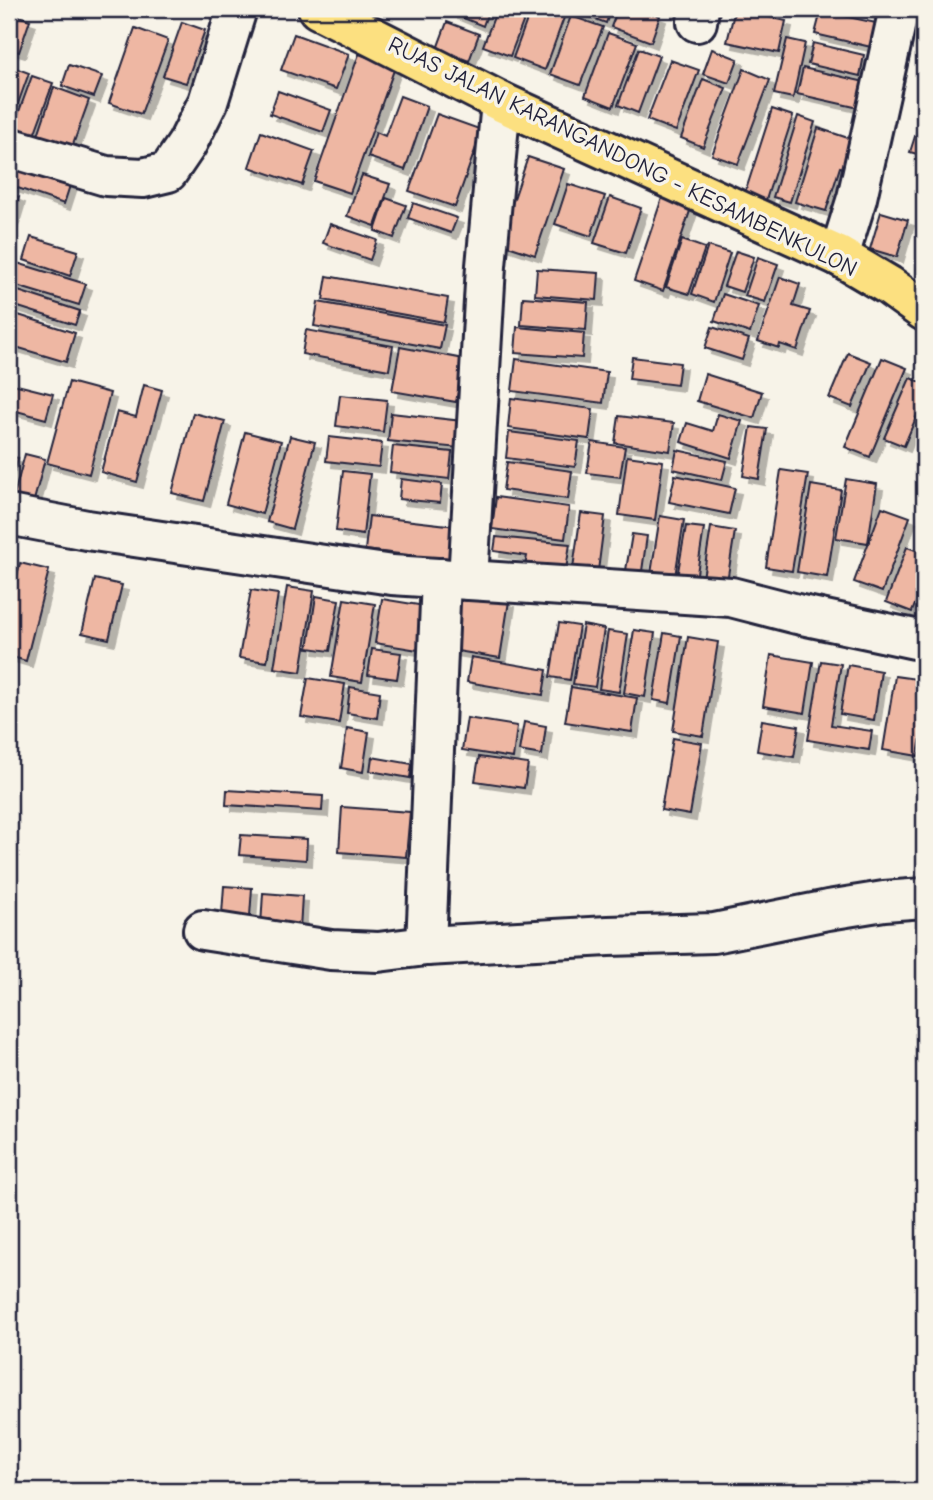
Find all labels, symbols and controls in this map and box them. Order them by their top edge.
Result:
street label: RUAS JALAN KARANGANDONG - KESAMBENKULON [384,31,862,282]

